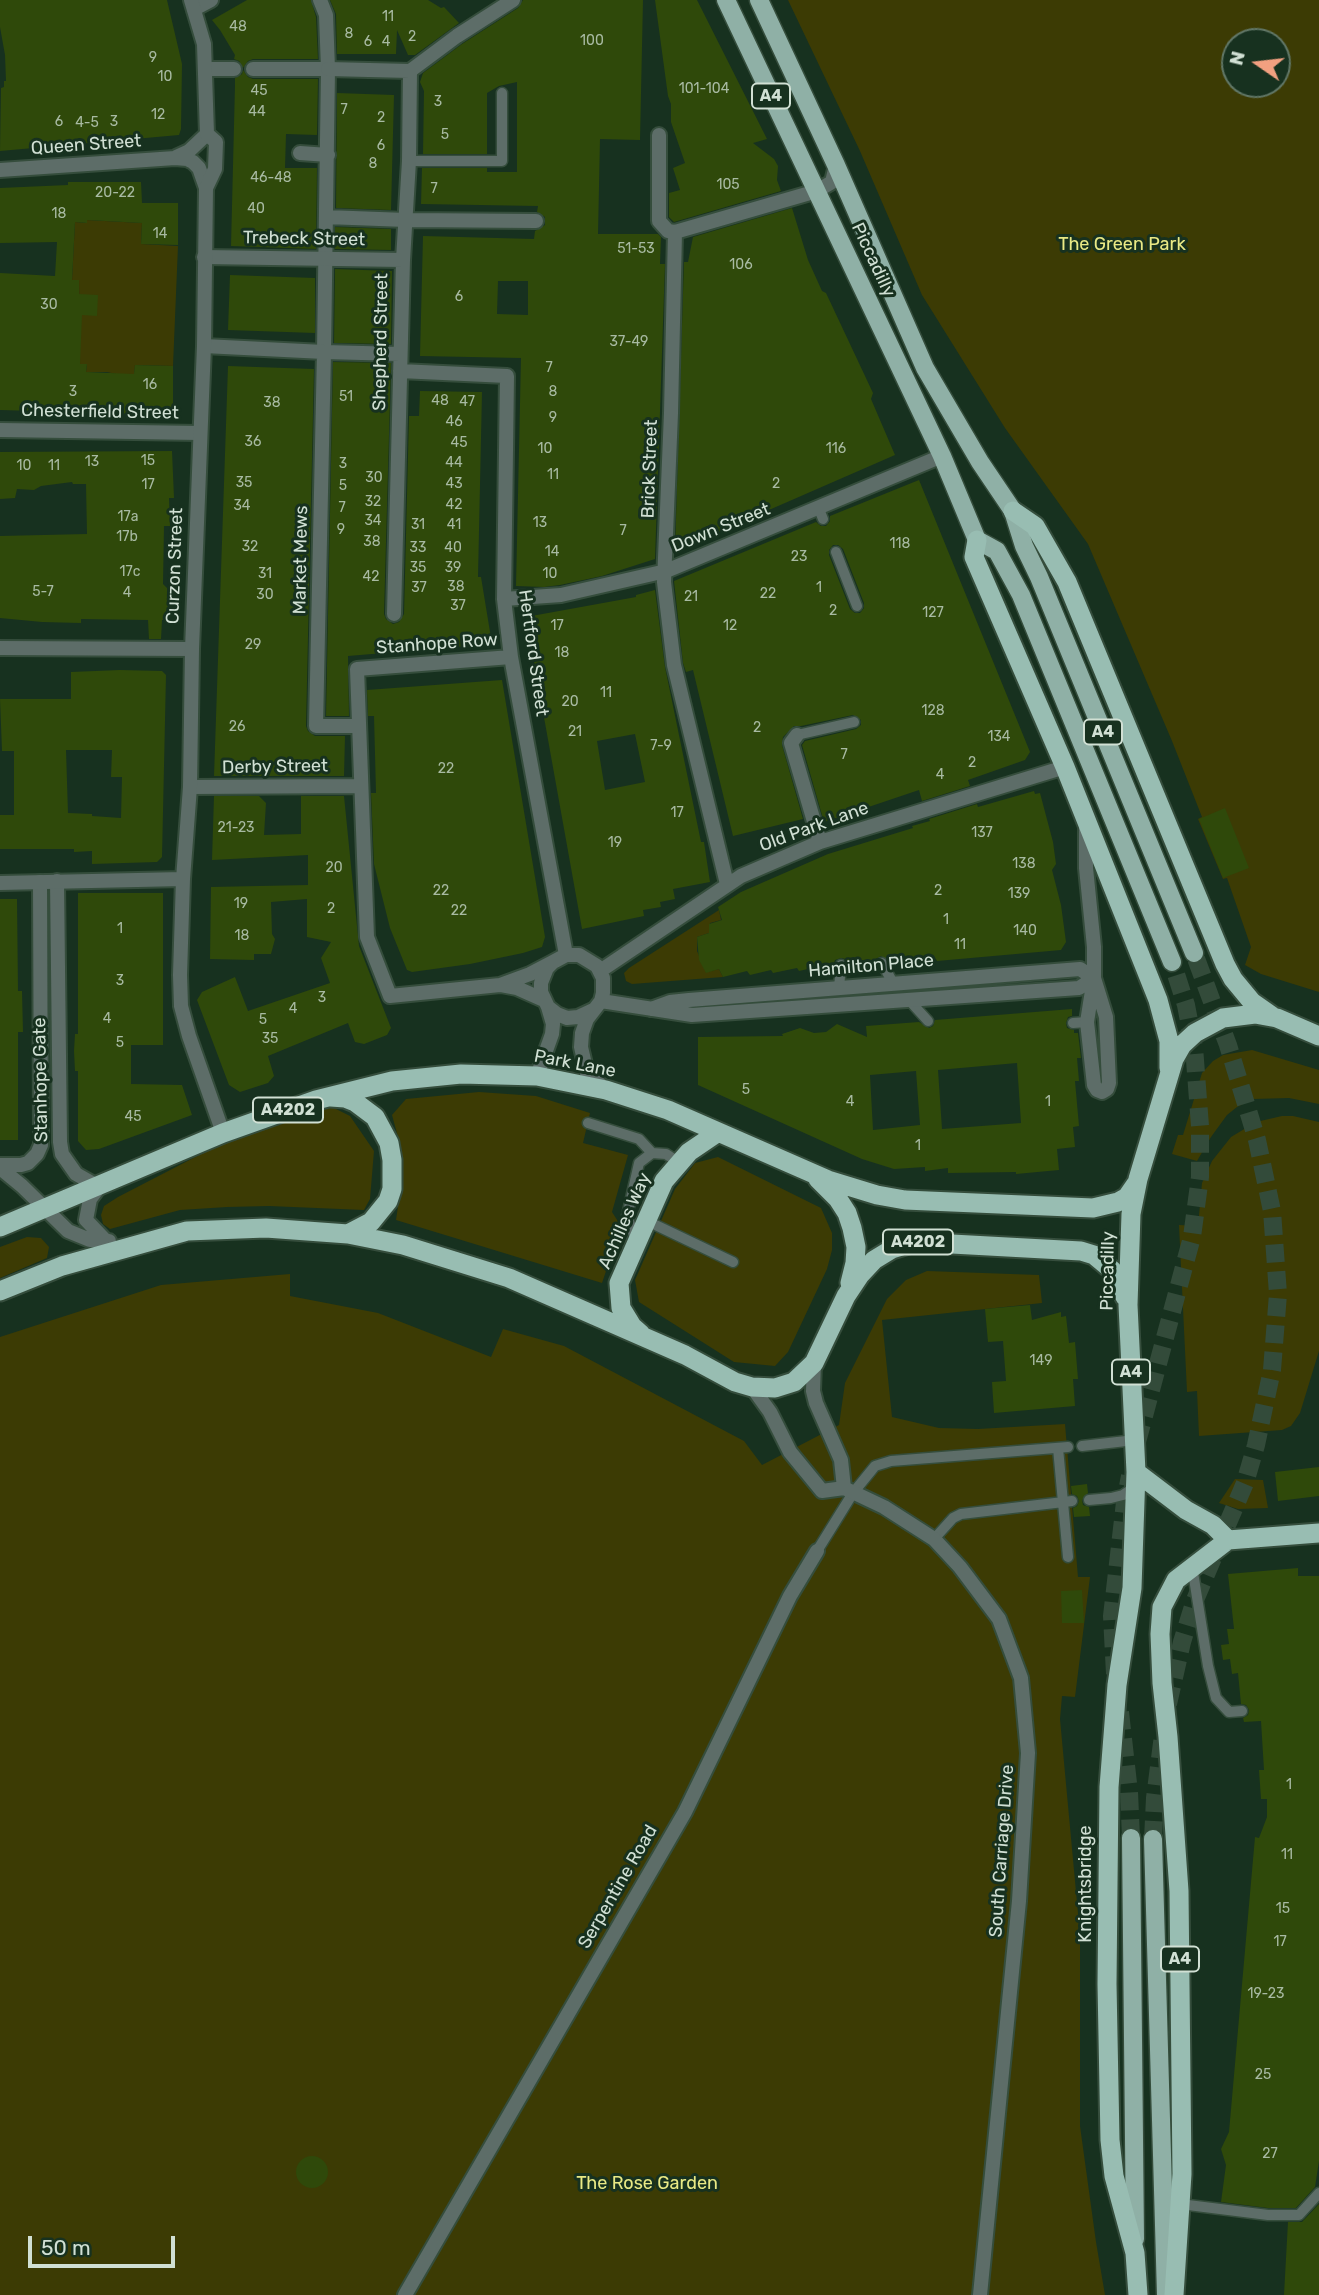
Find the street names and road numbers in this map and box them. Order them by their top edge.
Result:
road number: A4 [752,83,790,108]
street label: Queen Street [30,130,142,160]
street label: Piccadilly [846,219,900,301]
street label: Trebeck Street [243,227,365,251]
street label: Shepherd Street [369,273,393,411]
street label: Chesterfield Street [21,400,179,424]
street label: Brick Street [637,419,663,519]
street label: Down Street [669,498,773,558]
street label: Market Mews [289,505,313,615]
street label: Curzon Street [162,507,188,625]
street label: Hertford Street [513,588,553,718]
street label: Stanhope Row [376,629,498,659]
road number: A4 [1084,720,1122,744]
street label: Derby Street [222,755,328,779]
street label: Old Park Lane [756,797,872,857]
street label: Hamilton Place [807,950,935,982]
street label: Stanhope Gate [29,1017,53,1143]
street label: Park Lane [532,1045,618,1083]
road number: A4202 [253,1098,323,1122]
street label: Achilles Way [594,1169,656,1273]
road number: A4202 [883,1230,953,1254]
street label: Piccadilly [1097,1231,1119,1311]
road number: A4 [1112,1360,1150,1384]
street label: South Carriage Drive [985,1764,1019,1938]
street label: Serpentine Road [574,1821,662,1953]
street label: Knightsbridge [1075,1825,1097,1943]
road number: A4 [1161,1946,1199,1971]

